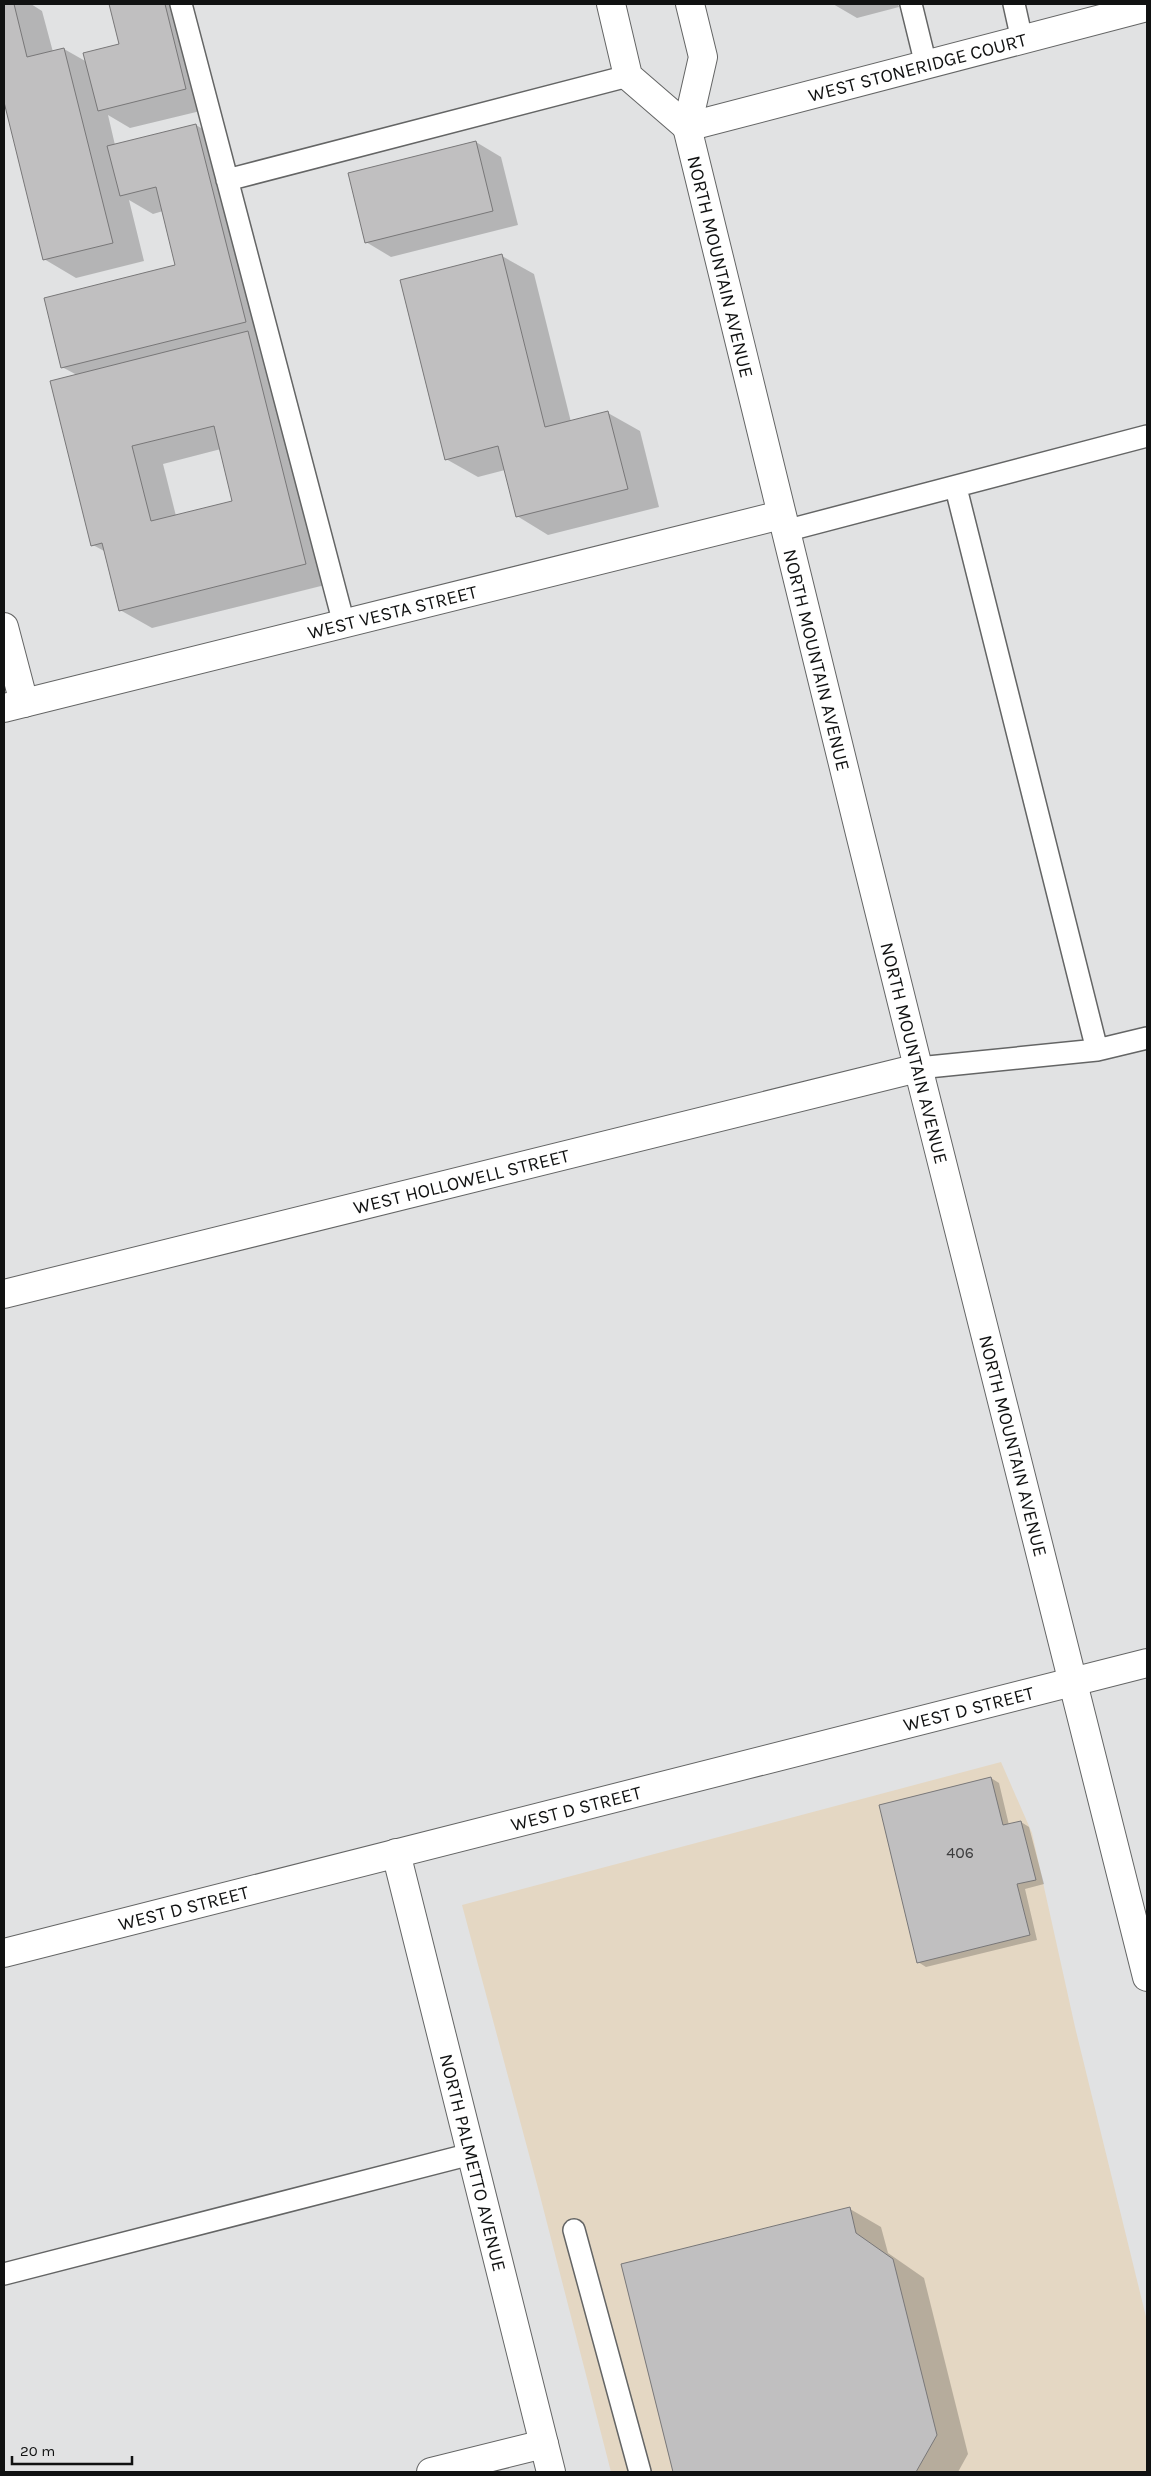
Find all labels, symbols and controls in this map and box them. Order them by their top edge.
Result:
street label: WEST STONERIDGE COURT [806,29,1029,107]
street label: NORTH MOUNTAIN AVENUE [682,154,758,380]
street label: NORTH MOUNTAIN AVENUE [778,547,854,773]
street label: WEST VESTA STREET [305,581,480,644]
street label: NORTH MOUNTAIN AVENUE [875,940,952,1166]
street label: WEST HOLLOWELL STREET [351,1145,572,1219]
street label: NORTH MOUNTAIN AVENUE [974,1333,1051,1559]
street label: WEST D STREET [901,1682,1037,1736]
street label: WEST D STREET [509,1782,644,1836]
house number: 406 [946,1843,974,1862]
street label: WEST D STREET [116,1881,252,1936]
street label: NORTH PALMETTO AVENUE [435,2052,510,2274]
scale bar [12,2434,132,2466]
text: 20 m [20,2442,55,2460]

